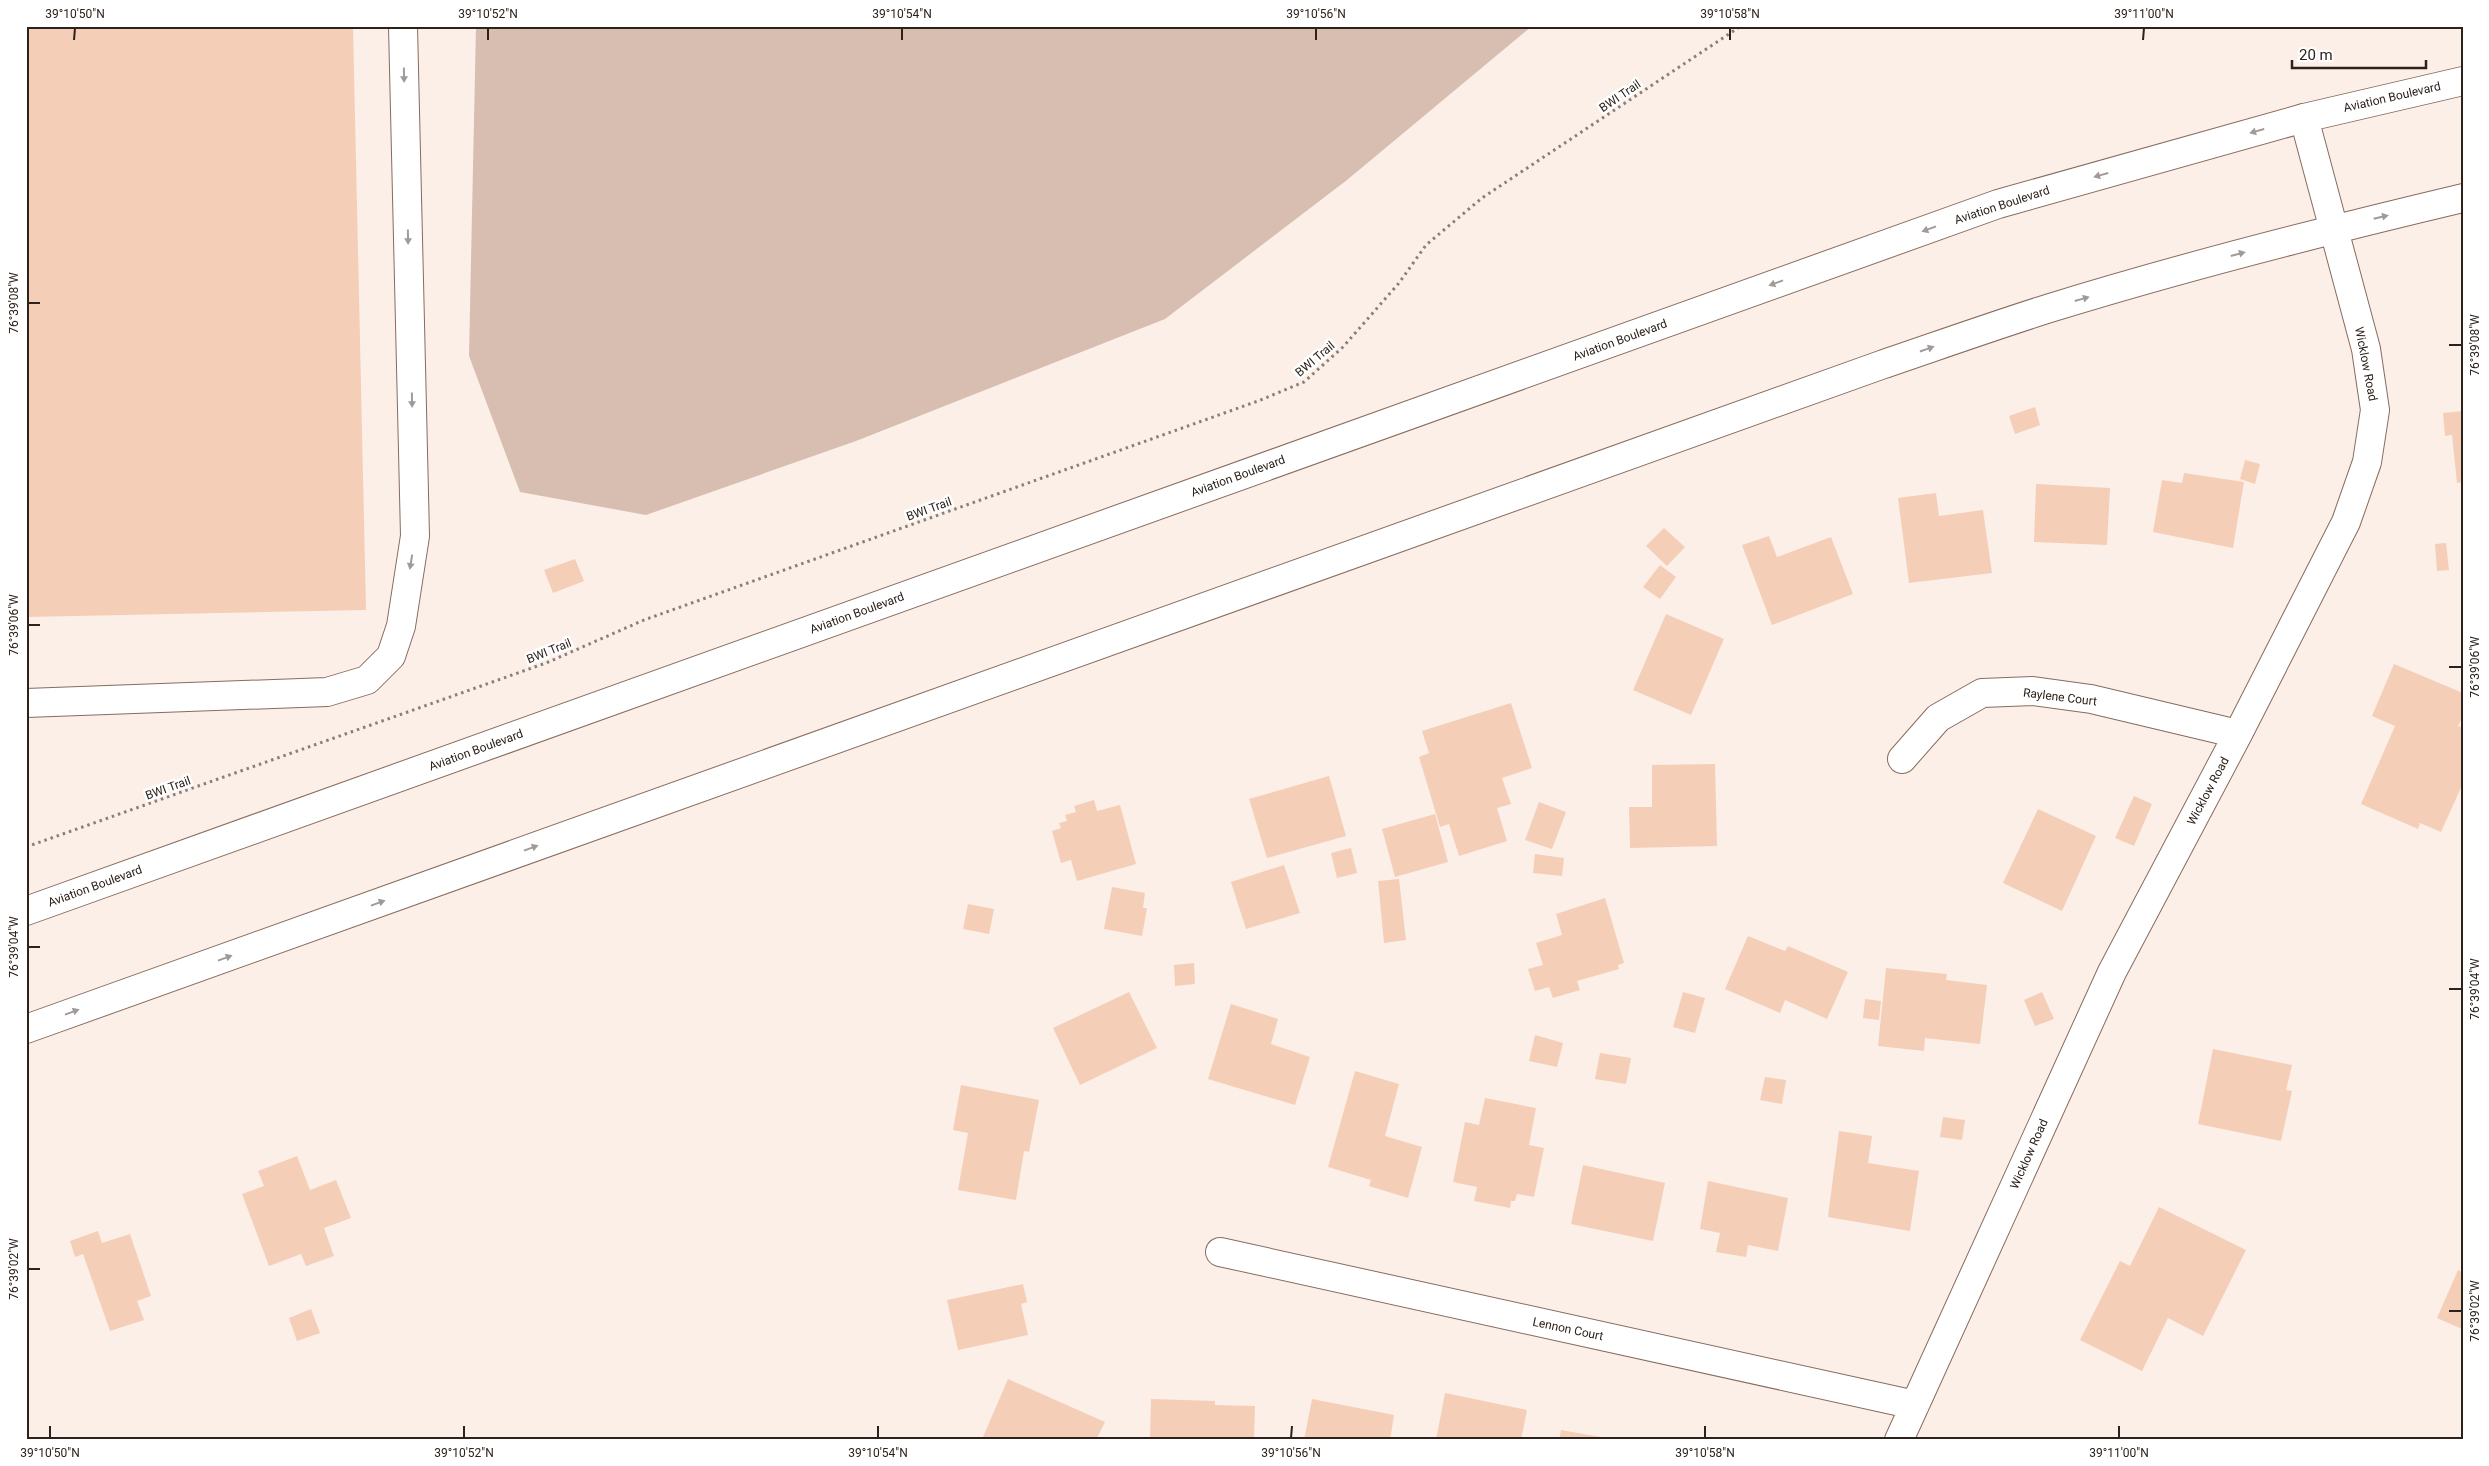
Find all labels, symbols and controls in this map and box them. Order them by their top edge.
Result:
text: 39°10'50"N [45,7,105,21]
text: 39°10'52"N [458,7,518,21]
text: 39°10'54"N [872,7,932,21]
text: 39°10'56"N [1286,7,1346,21]
text: 39°10'58"N [1700,7,1760,21]
text: 39°11'00"N [2114,7,2174,21]
scale bar [2292,38,2425,70]
text: 20 m [2299,46,2333,64]
one-way arrow [400,67,408,83]
street label: BWI Trail [1597,77,1643,115]
street label: Aviation Boulevard [2342,79,2442,115]
one-way arrow [2250,127,2265,135]
one-way arrow [2093,171,2108,179]
street label: Aviation Boulevard [1953,183,2051,227]
one-way arrow [2373,213,2388,221]
one-way arrow [1921,225,1936,233]
one-way arrow [404,230,412,246]
one-way arrow [2231,249,2246,257]
text: 76°39'08"W [7,272,21,334]
one-way arrow [1768,279,1783,287]
one-way arrow [2075,294,2090,302]
text: 76°39'08"W [2468,314,2482,376]
street label: Aviation Boulevard [1571,316,1669,364]
street label: Wicklow Road [2352,326,2380,402]
street label: BWI Trail [1292,339,1338,379]
one-way arrow [1920,345,1935,352]
one-way arrow [408,392,416,408]
street label: Aviation Boulevard [1189,452,1287,500]
street label: BWI Trail [905,494,953,524]
one-way arrow [407,554,415,570]
street label: Aviation Boulevard [808,589,906,637]
text: 76°39'06"W [7,594,21,656]
street label: BWI Trail [525,636,573,666]
text: 76°39'06"W [2468,636,2482,698]
street label: Raylene Court [2022,686,2098,708]
street label: Aviation Boulevard [427,726,525,774]
street label: Wicklow Road [2184,755,2232,827]
street label: BWI Trail [144,773,192,803]
one-way arrow [524,844,539,852]
street label: Aviation Boulevard [46,862,144,910]
one-way arrow [371,899,386,907]
text: 76°39'04"W [7,916,21,978]
one-way arrow [218,954,233,962]
text: 76°39'04"W [2468,958,2482,1020]
one-way arrow [65,1008,80,1016]
street label: Wicklow Road [2007,1117,2051,1191]
text: 76°39'02"W [7,1238,21,1300]
text: 76°39'02"W [2468,1280,2482,1342]
street label: Lennon Court [1531,1315,1605,1343]
text: 39°10'50"N [20,1446,80,1460]
text: 39°10'52"N [434,1446,494,1460]
text: 39°10'54"N [848,1446,908,1460]
text: 39°10'56"N [1261,1446,1321,1460]
text: 39°10'58"N [1675,1446,1735,1460]
text: 39°11'00"N [2089,1446,2149,1460]

